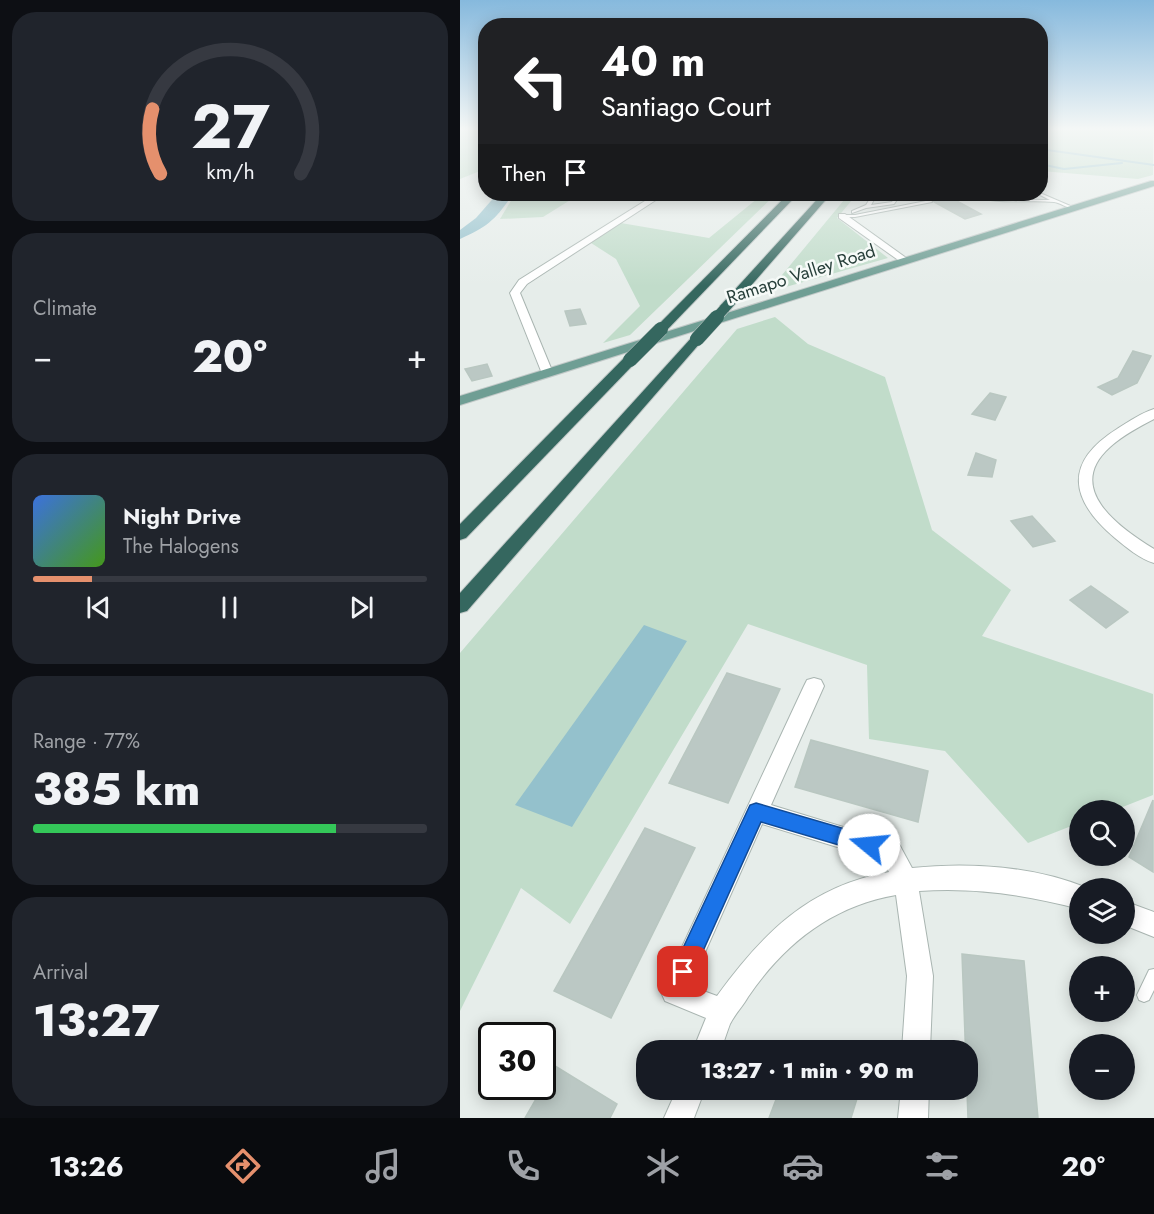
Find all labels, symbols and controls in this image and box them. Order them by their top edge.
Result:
text: 40 m [601,31,705,92]
icon: left [502,42,580,120]
text: 27 [191,81,270,171]
text: Santiago Court [601,87,771,126]
text: km/h [206,156,254,187]
icon: arrive [559,156,592,189]
text: Then [502,157,547,189]
street label: Ramapo Valley Road [723,238,879,310]
text: Climate [33,294,97,323]
text: 20° [192,324,267,389]
text: − [33,333,52,380]
text: + [407,333,427,380]
text: Night Drive [123,500,241,532]
text: The Halogens [123,532,239,561]
icon: previous [82,591,115,624]
icon: pause [213,591,246,624]
icon: next [345,591,378,624]
text: Range · 77% [33,727,140,756]
text: 385 km [33,757,200,822]
map controls [1069,800,1135,1100]
button: search [1069,800,1135,866]
position arrow [837,813,901,877]
button: layers [1069,878,1135,944]
pin [657,946,708,997]
icon: arrive [666,955,699,988]
button: + [1069,956,1135,1022]
text: Arrival [33,958,88,987]
text: 13:27 [33,988,159,1053]
speed limit sign: 30 [478,1022,556,1100]
button: − [1069,1034,1135,1100]
text: 13:27 · 1 min · 90 m [700,1054,914,1086]
icon: directions [222,1145,264,1187]
icon: music [362,1145,404,1187]
icon: phone [502,1145,544,1187]
icon: climate [642,1145,684,1187]
icon: car [782,1145,824,1187]
icon: filters [921,1145,963,1187]
text: 13:26 [49,1147,124,1186]
text: 20° [1061,1147,1105,1186]

